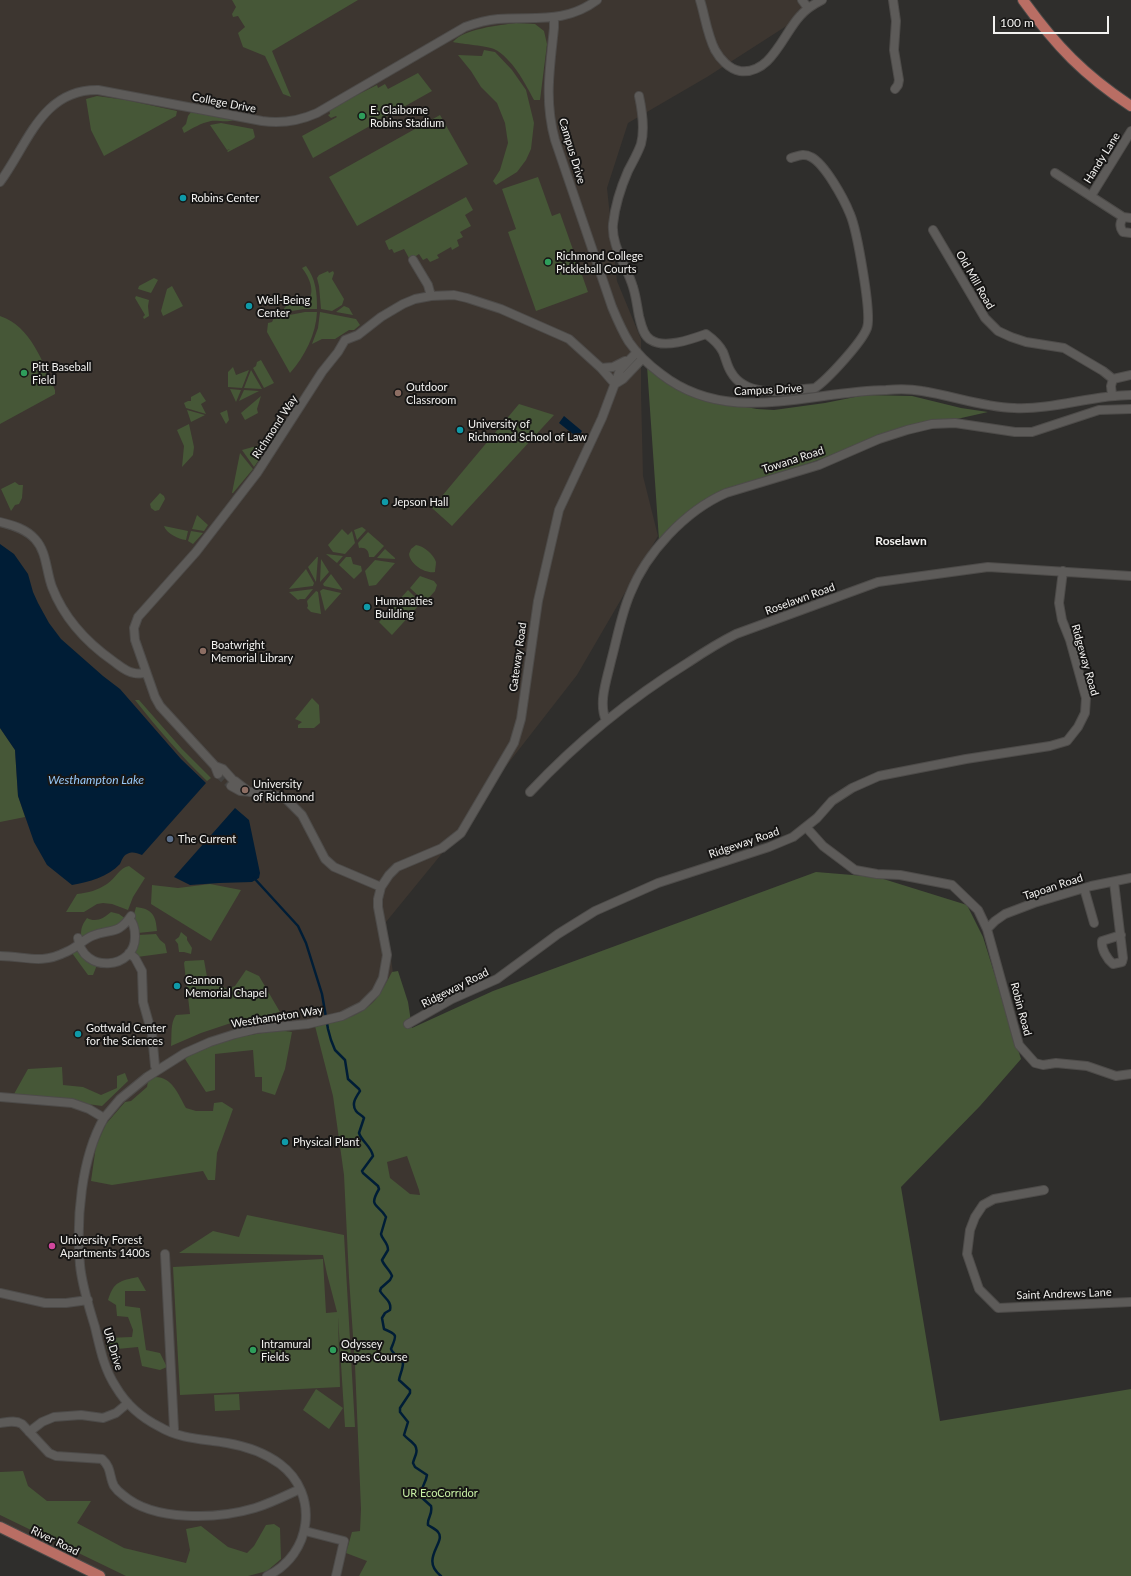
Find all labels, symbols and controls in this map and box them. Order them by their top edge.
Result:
scale bar [995,8,1111,34]
text: 100 m [1000,15,1034,30]
street label: College Drive [191,90,257,116]
place label: E. Claiborne Robins Stadium [370,103,444,129]
marker: E. Claiborne Robins Stadium [357,111,367,121]
street label: Campus Drive [556,117,588,185]
street label: Handy Lane [1081,130,1123,186]
place label: Robins Center [191,191,259,205]
marker: Robins Center [178,193,188,203]
street label: Old Mill Road [953,248,997,312]
place label: Richmond College Pickleball Courts [556,249,643,275]
marker: Richmond College Pickleball Courts [543,257,553,267]
place label: Well-Being Center [257,293,310,319]
marker: Well-Being Center [244,301,254,311]
place label: Pitt Baseball Field [32,360,91,386]
marker: Pitt Baseball Field [19,368,29,378]
place label: Outdoor Classroom [406,380,456,406]
street label: Campus Drive [734,382,802,398]
marker: Outdoor Classroom [393,388,403,398]
street label: Richmond Way [250,393,300,461]
place label: University of Richmond School of Law [468,417,587,443]
marker: University of Richmond School of Law [455,425,465,435]
street label: Towana Road [760,444,826,476]
place label: Jepson Hall [393,495,448,509]
marker: Jepson Hall [380,497,390,507]
district label: Roselawn [875,534,927,548]
street label: Roselawn Road [763,580,837,618]
place label: Humanaties Building [375,594,433,620]
marker: Humanaties Building [362,602,372,612]
street label: Gateway Road [507,621,529,693]
street label: Ridgeway Road [1068,623,1102,697]
place label: Boatwright Memorial Library [211,638,293,664]
marker: Boatwright Memorial Library [198,646,208,656]
water label: Westhampton Lake [48,773,144,787]
place label: University of Richmond [253,777,314,803]
marker: University of Richmond [240,785,250,795]
street label: Ridgeway Road [707,825,781,861]
place label: The Current [178,832,236,846]
marker: The Current [165,834,175,844]
street label: Tapoan Road [1022,871,1084,903]
street label: Ridgeway Road [419,965,491,1011]
place label: Cannon Memorial Chapel [185,973,267,999]
marker: Cannon Memorial Chapel [172,981,182,991]
street label: Robin Road [1008,981,1034,1037]
street label: Westhampton Way [230,1003,324,1031]
place label: Gottwald Center for the Sciences [86,1021,166,1047]
marker: Gottwald Center for the Sciences [73,1029,83,1039]
place label: Physical Plant [293,1135,359,1149]
marker: Physical Plant [280,1137,290,1147]
place label: University Forest Apartments 1400s [60,1233,150,1259]
marker: University Forest Apartments 1400s [47,1241,57,1251]
street label: Saint Andrews Lane [1016,1286,1112,1302]
street label: UR Drive [100,1326,126,1372]
place label: Intramural Fields [261,1337,311,1363]
place label: Odyssey Ropes Course [341,1337,407,1363]
marker: Intramural Fields [248,1345,258,1355]
marker: Odyssey Ropes Course [328,1345,338,1355]
park label: UR EcoCorridor [402,1486,478,1500]
street label: River Road [29,1524,81,1558]

